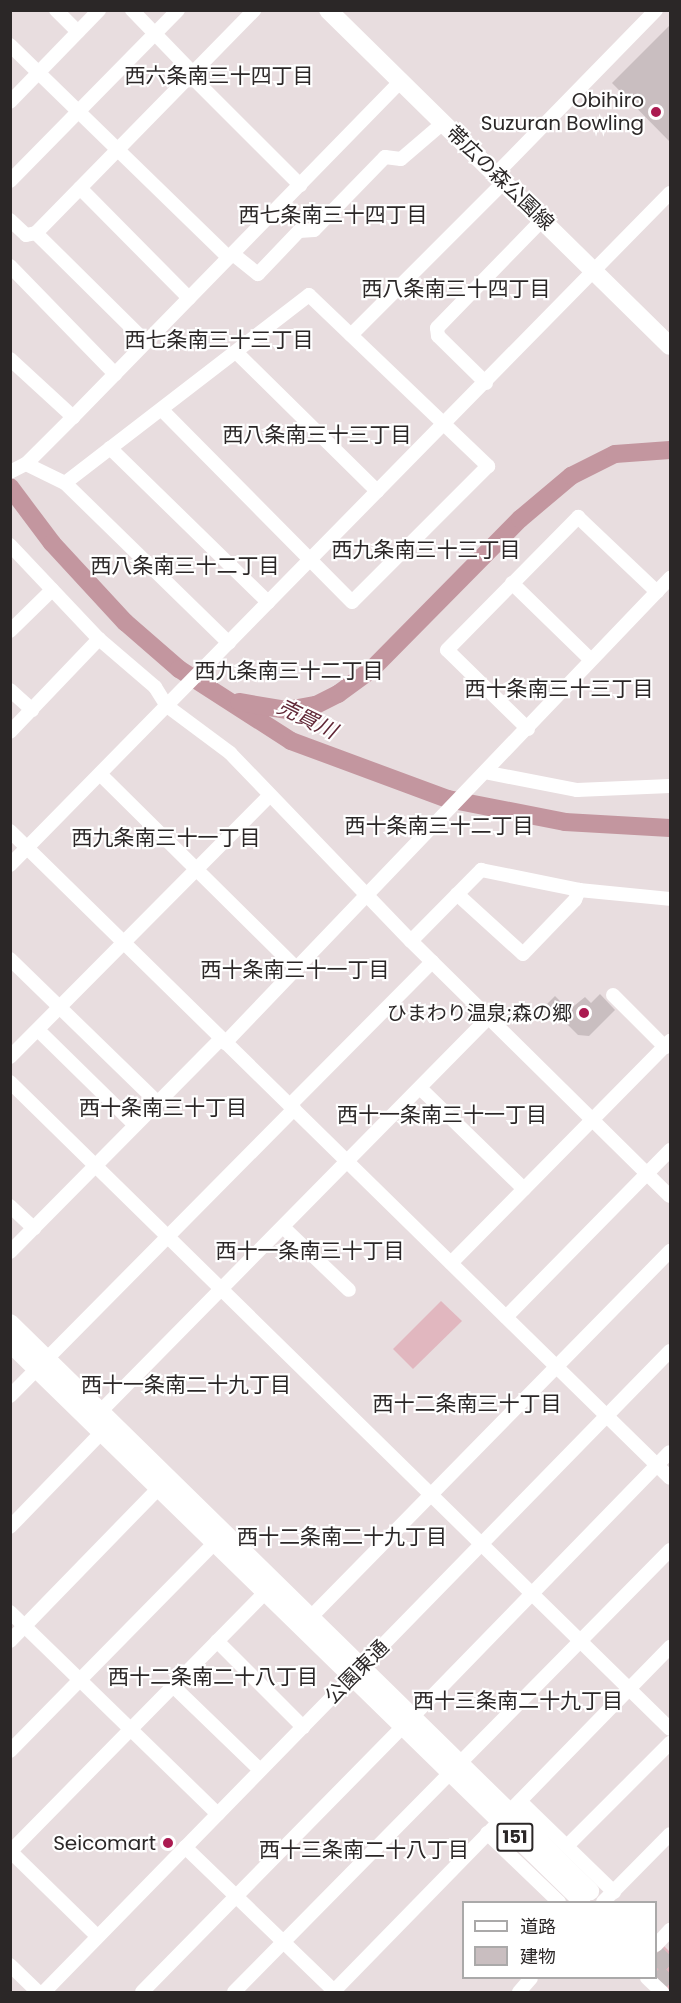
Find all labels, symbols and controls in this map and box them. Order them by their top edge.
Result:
district label: 西六条南三十四丁目 [125,63,313,89]
place label: Obihiro Suzuran Bowling [481,88,644,135]
marker: Obihiro Suzuran Bowling [649,105,663,119]
street label: 帯広の森公園線 [441,121,559,235]
district label: 西七条南三十四丁目 [239,202,427,228]
district label: 西八条南三十四丁目 [362,276,550,302]
district label: 西七条南三十三丁目 [125,327,313,353]
district label: 西八条南三十三丁目 [223,422,411,448]
district label: 西九条南三十三丁目 [332,537,520,563]
district label: 西八条南三十二丁目 [91,553,279,579]
district label: 西九条南三十二丁目 [195,658,383,684]
district label: 西十条南三十三丁目 [465,676,653,702]
water label: 売買川 [273,694,341,744]
district label: 西十条南三十二丁目 [345,813,533,839]
district label: 西九条南三十一丁目 [72,825,260,851]
district label: 西十条南三十一丁目 [201,957,389,983]
place label: ひまわり温泉;森の郷 [387,1001,572,1025]
marker: ひまわり温泉;森の郷 [577,1006,591,1020]
district label: 西十条南三十丁目 [79,1095,247,1121]
district label: 西十一条南三十一丁目 [337,1102,547,1128]
district label: 西十一条南三十丁目 [216,1238,404,1264]
district label: 西十一条南二十九丁目 [81,1372,291,1398]
district label: 西十二条南三十丁目 [373,1391,561,1417]
district label: 西十二条南二十九丁目 [237,1524,447,1550]
street label: 公園東通 [320,1635,394,1709]
district label: 西十二条南二十八丁目 [108,1664,318,1690]
district label: 西十三条南二十九丁目 [413,1688,623,1714]
road number: 151 [496,1822,534,1852]
place label: Seicomart [53,1831,156,1855]
marker: Seicomart [161,1836,175,1850]
district label: 西十三条南二十八丁目 [259,1837,469,1863]
legend [462,1901,657,1979]
text: 道路 [520,1914,556,1939]
text: 建物 [520,1944,556,1969]

